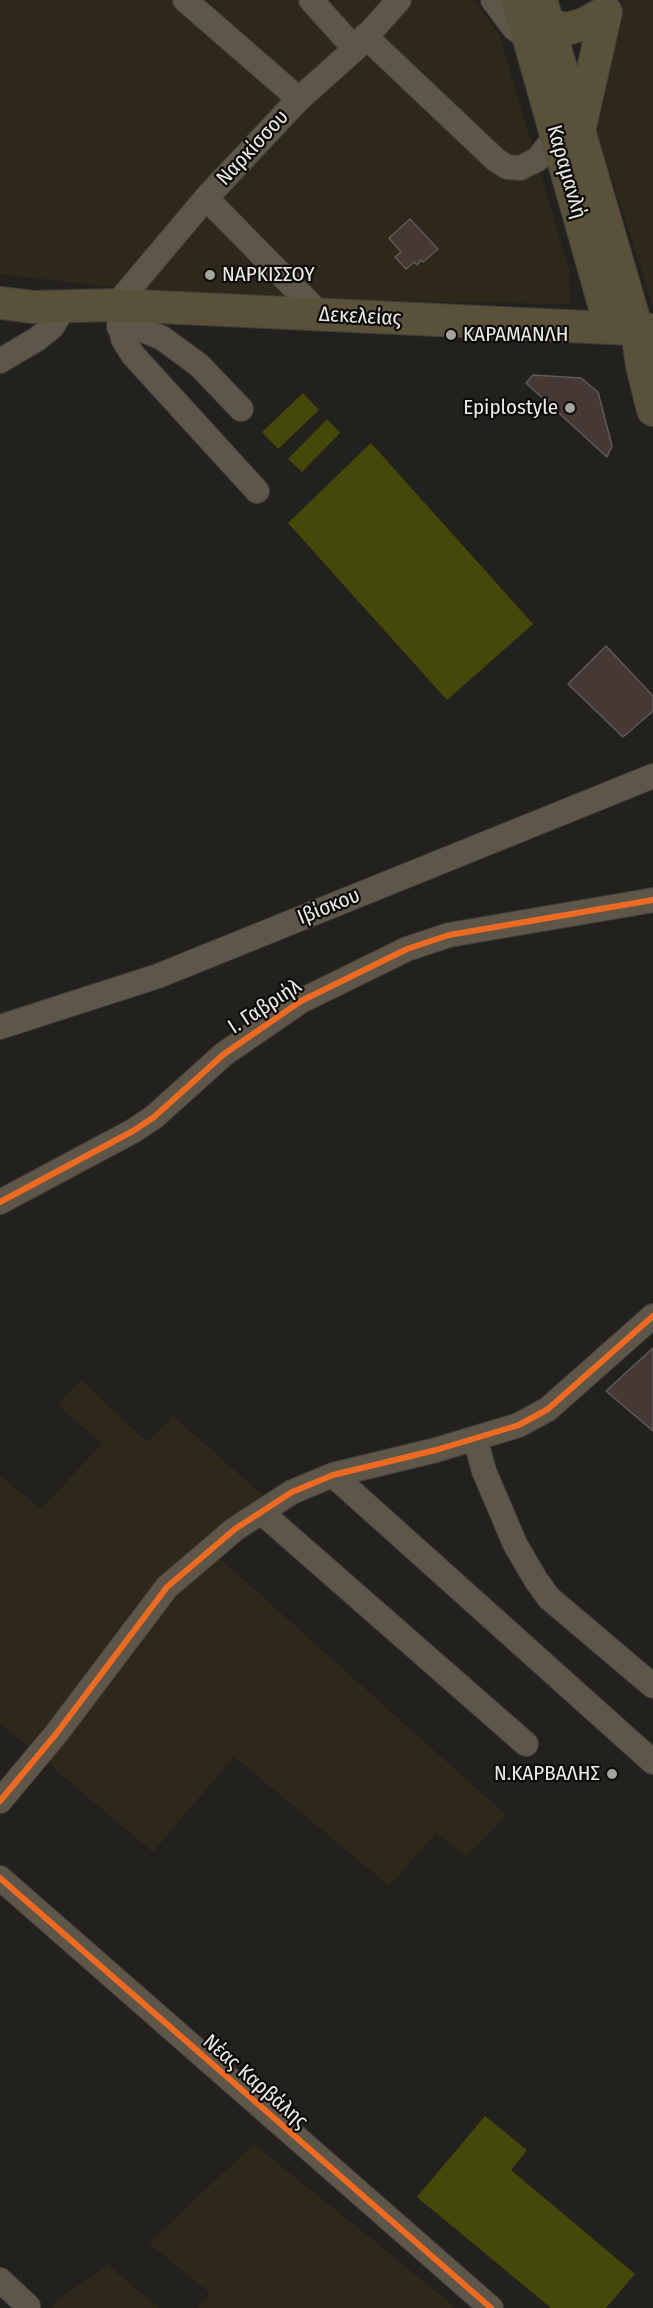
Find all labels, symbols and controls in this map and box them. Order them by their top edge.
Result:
street label: Ναρκίσσου [212,105,294,191]
street label: Καραμανλή [541,122,591,222]
place label: ΝΑΡΚΙΣΣΟΥ [222,262,315,288]
marker: ΝΑΡΚΙΣΣΟΥ [203,268,217,282]
street label: Δεκελείας [318,302,402,332]
place label: ΚΑΡΑΜΑΝΛΗ [463,322,568,348]
marker: ΚΑΡΑΜΑΝΛΗ [444,328,458,342]
place label: Epiplostyle [463,395,558,421]
marker: Epiplostyle [563,401,577,415]
street label: Ιβίσκου [294,883,364,931]
street label: Ι. Γαβριήλ [224,974,306,1040]
place label: Ν.ΚΑΡΒΑΛΗΣ [494,1761,600,1787]
marker: Ν.ΚΑΡΒΑΛΗΣ [605,1767,619,1781]
street label: Νέας Καρβάλης [197,2030,313,2134]

